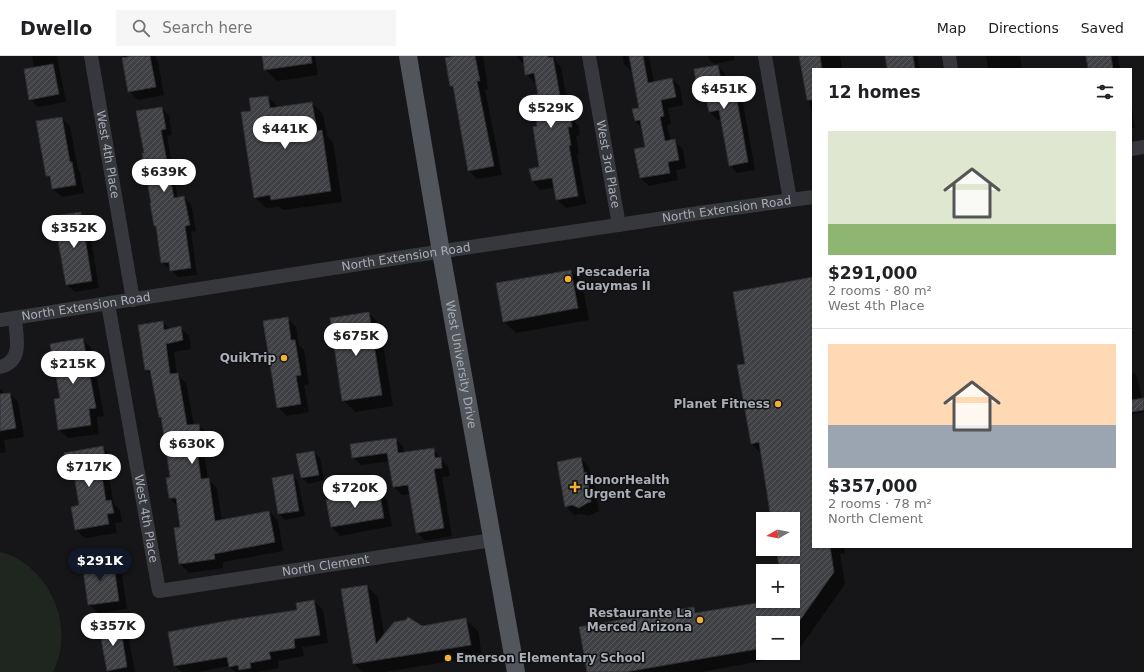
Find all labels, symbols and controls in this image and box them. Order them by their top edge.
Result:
search box [116,10,396,46]
text: Dwello [20,17,92,39]
icon: search [130,17,152,39]
text: Search here [162,19,252,37]
text: Map [937,20,966,36]
text: Directions [988,20,1059,36]
text: Saved [1081,20,1124,36]
pin: $451K [696,76,752,110]
text: $451K [701,81,747,96]
icon: filters [1094,81,1116,103]
text: 12 homes [828,82,921,102]
pin: $529K [523,95,579,129]
text: $529K [528,100,574,115]
street label: West 4th Place [94,109,122,200]
pin: $441K [257,116,313,150]
street label: West 3rd Place [594,119,623,209]
text: $441K [262,121,308,136]
icon: home [936,157,1008,229]
pin: $639K [136,159,192,193]
text: $639K [141,164,187,179]
street label: North Extension Road [661,193,792,225]
pin: $352K [46,215,102,249]
text: $352K [51,220,97,235]
street label: North Extension Road [341,240,472,274]
text: $291,000 [828,263,917,283]
place label: Pescaderia Guaymas II [576,265,651,293]
marker: Pescaderia Guaymas II [563,274,573,284]
text: 2 rooms · 80 m² [828,283,932,298]
street label: North Extension Road [20,290,151,324]
text: West 4th Place [828,298,924,313]
street label: West University Drive [443,299,479,430]
pin: $675K [328,323,384,357]
text: $675K [333,328,379,343]
pin: $215K [45,351,101,385]
place label: QuikTrip [220,351,276,365]
marker: QuikTrip [279,353,289,363]
text: $215K [50,356,96,371]
icon: home [936,370,1008,442]
place label: Planet Fitness [673,397,770,411]
marker: Planet Fitness [773,399,783,409]
pin: $630K [164,431,220,465]
text: $630K [169,436,215,451]
pin: $717K [61,454,117,488]
text: $717K [66,459,112,474]
place label: HonorHealth Urgent Care [584,473,670,501]
street label: West 4th Place [131,474,161,564]
pin: $720K [327,475,383,509]
text: $357,000 [828,476,917,496]
text: $720K [332,480,378,495]
marker: HonorHealth Urgent Care [569,481,581,493]
text: 2 rooms · 78 m² [828,496,932,511]
text: North Clement [828,511,923,526]
north arrow [756,512,800,556]
map controls [756,512,800,660]
pin: $291K [72,548,128,582]
street label: North Clement [281,552,370,579]
text: $291K [77,553,123,568]
button: + [756,564,800,608]
place label: Restaurante La Merced Arizona [587,606,692,634]
pin: $357K [85,613,141,647]
marker: Restaurante La Merced Arizona [695,615,705,625]
button: − [756,616,800,660]
text: $357K [90,618,136,633]
place label: Emerson Elementary School [456,651,645,665]
marker: Emerson Elementary School [443,653,453,663]

